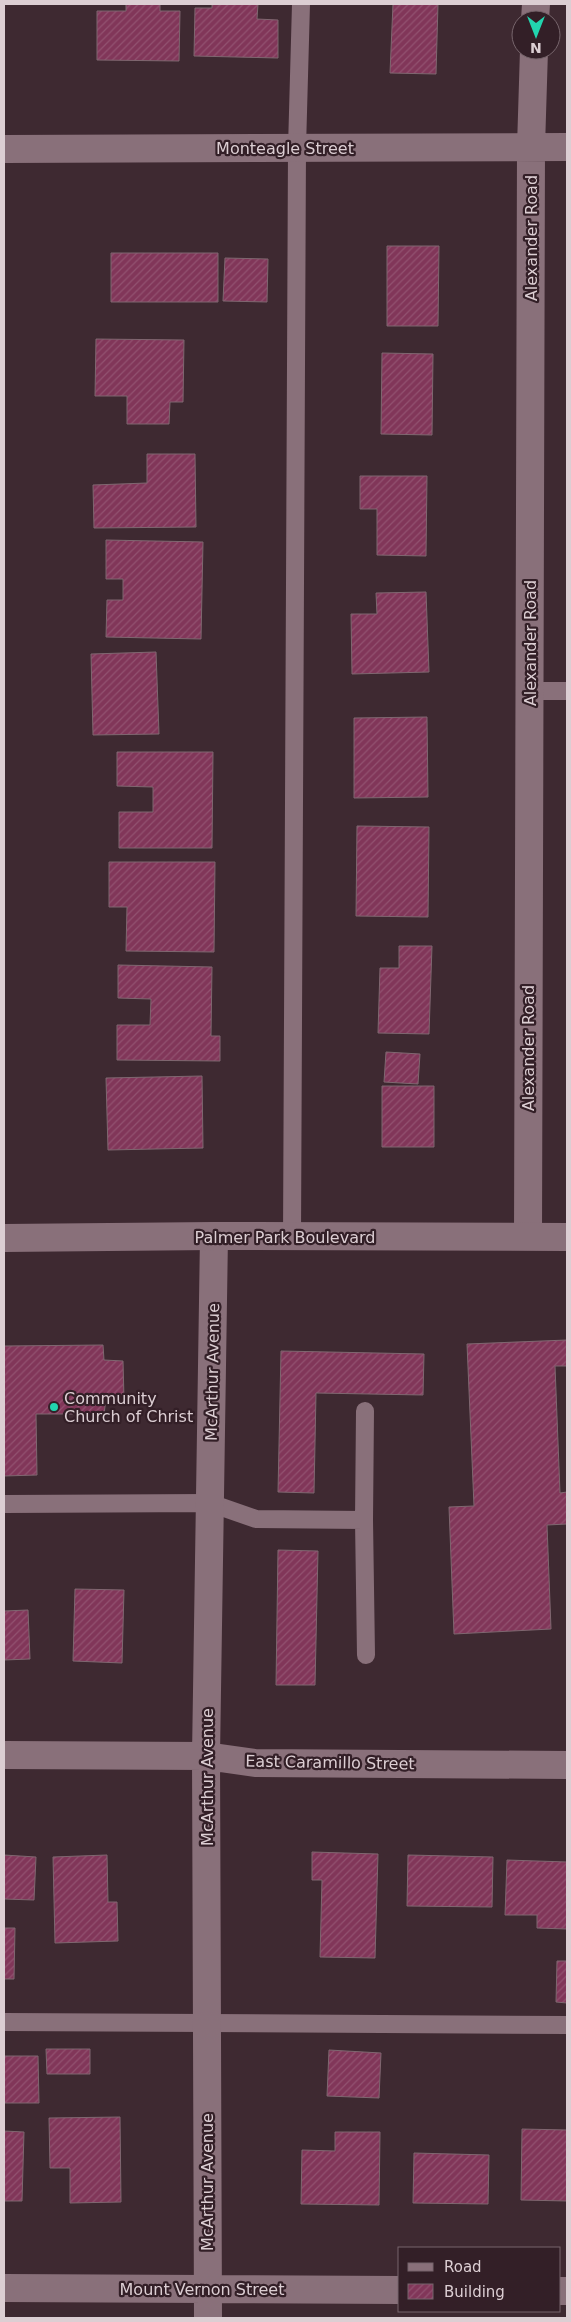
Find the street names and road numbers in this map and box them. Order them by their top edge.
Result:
street label: Monteagle Street [216,139,354,158]
street label: Alexander Road [522,175,541,301]
street label: Alexander Road [521,580,540,706]
street label: Alexander Road [519,985,538,1111]
street label: Palmer Park Boulevard [195,1228,375,1247]
street label: McArthur Avenue [202,1303,223,1441]
street label: McArthur Avenue [198,1708,217,1846]
street label: East Caramillo Street [245,1752,415,1773]
street label: McArthur Avenue [198,2113,217,2251]
street label: Mount Vernon Street [120,2280,284,2299]

